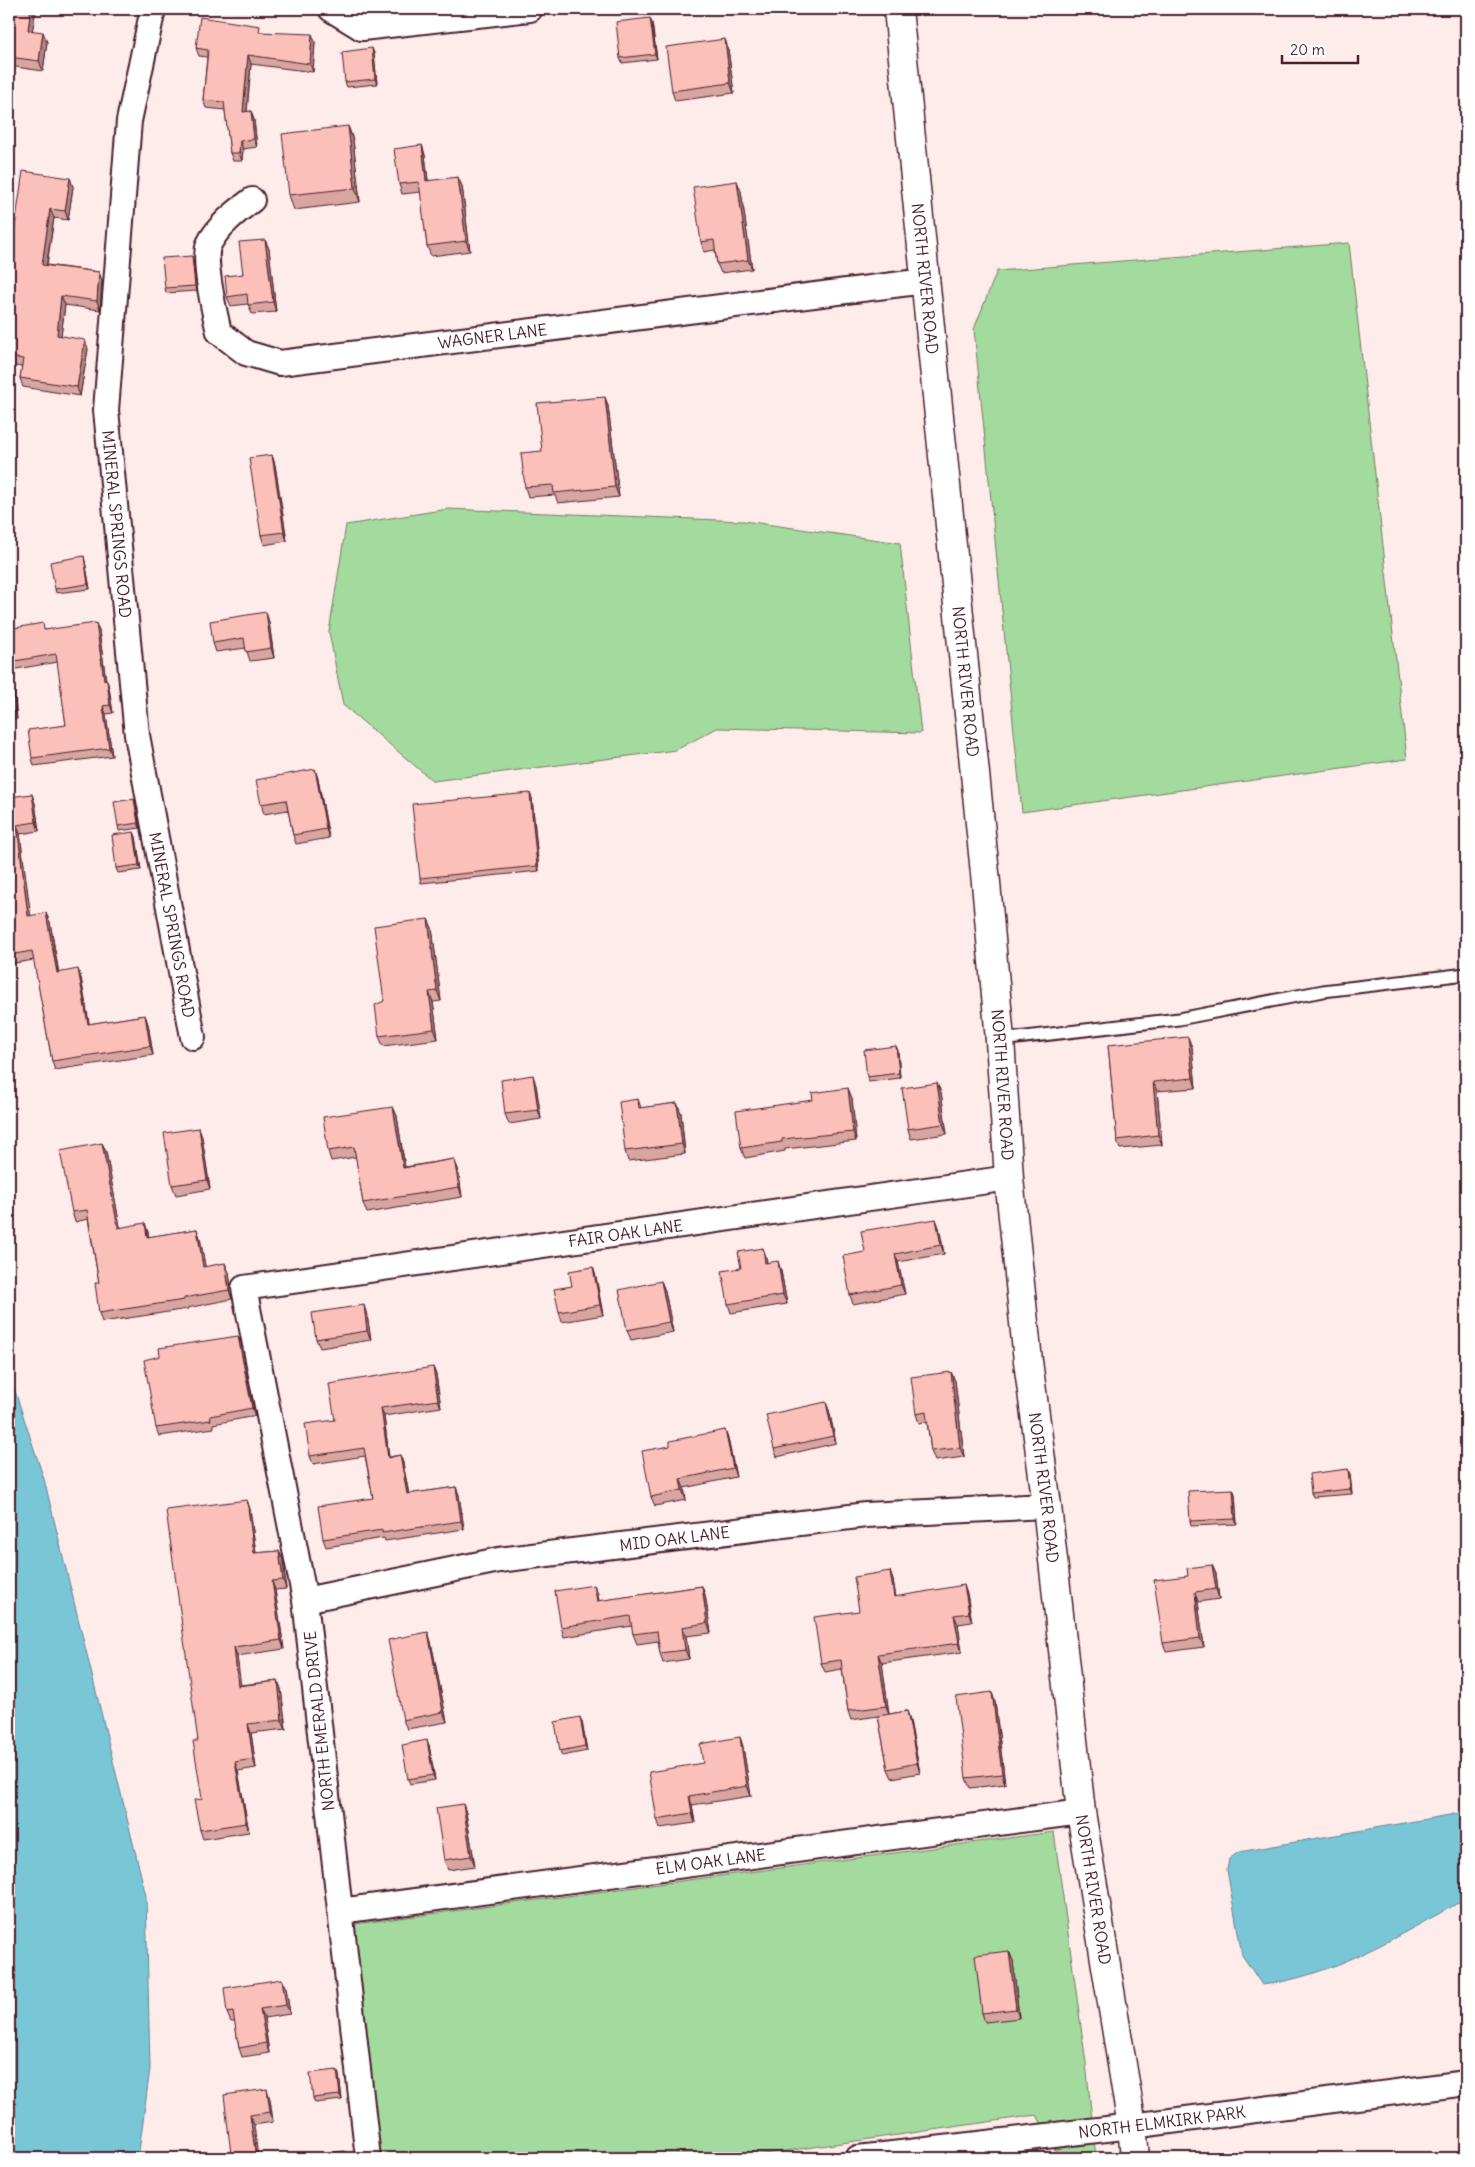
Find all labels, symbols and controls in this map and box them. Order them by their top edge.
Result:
scale bar [1282,32,1359,64]
text: 20 m [1290,40,1325,59]
street label: NORTH RIVER ROAD [908,202,943,355]
street label: WAGNER LANE [436,319,548,353]
street label: MINERAL SPRINGS ROAD [98,429,136,619]
street label: NORTH RIVER ROAD [948,605,983,758]
street label: MINERAL SPRINGS ROAD [145,830,199,1019]
street label: NORTH RIVER ROAD [987,1008,1018,1161]
street label: FAIR OAK LANE [567,1215,684,1251]
street label: NORTH RIVER ROAD [1025,1411,1063,1564]
street label: MID OAK LANE [618,1522,731,1555]
street label: NORTH EMERALD DRIVE [300,1630,338,1812]
street label: NORTH RIVER ROAD [1072,1813,1116,1966]
street label: ELM OAK LANE [654,1844,767,1879]
street label: NORTH ELMKIRK PARK [1077,2101,1247,2142]

